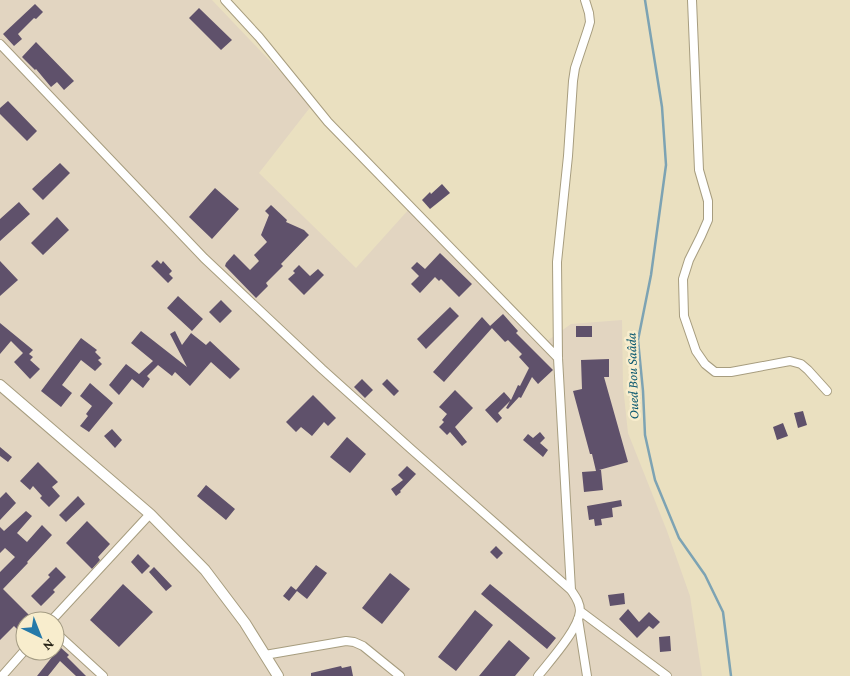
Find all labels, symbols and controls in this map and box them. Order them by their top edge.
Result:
water label: Oued Bou Saâda [622,332,642,420]
north arrow [15,611,65,661]
text: N [40,636,58,655]

